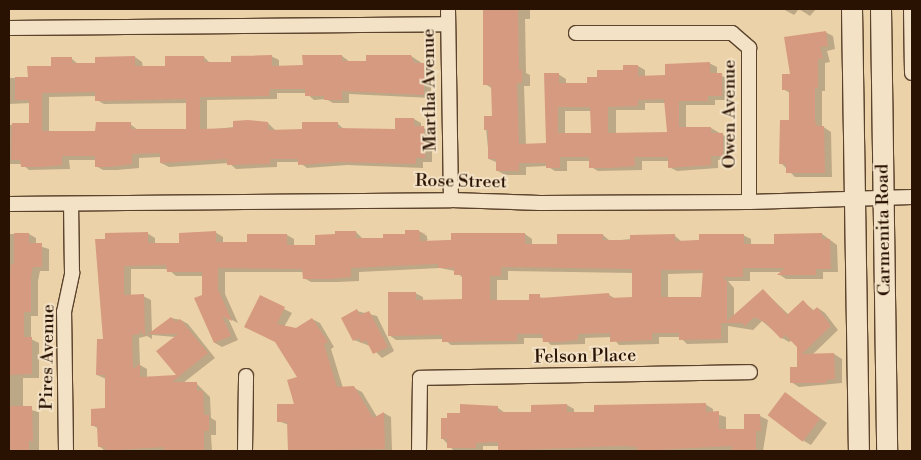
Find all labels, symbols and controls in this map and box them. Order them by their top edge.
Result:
street label: Martha Avenue [418,28,442,152]
street label: Owen Avenue [719,59,741,169]
street label: Carmenita Road [872,164,896,296]
street label: Rose Street [415,170,507,194]
street label: Pires Avenue [36,304,60,410]
street label: Felson Place [534,345,636,369]

